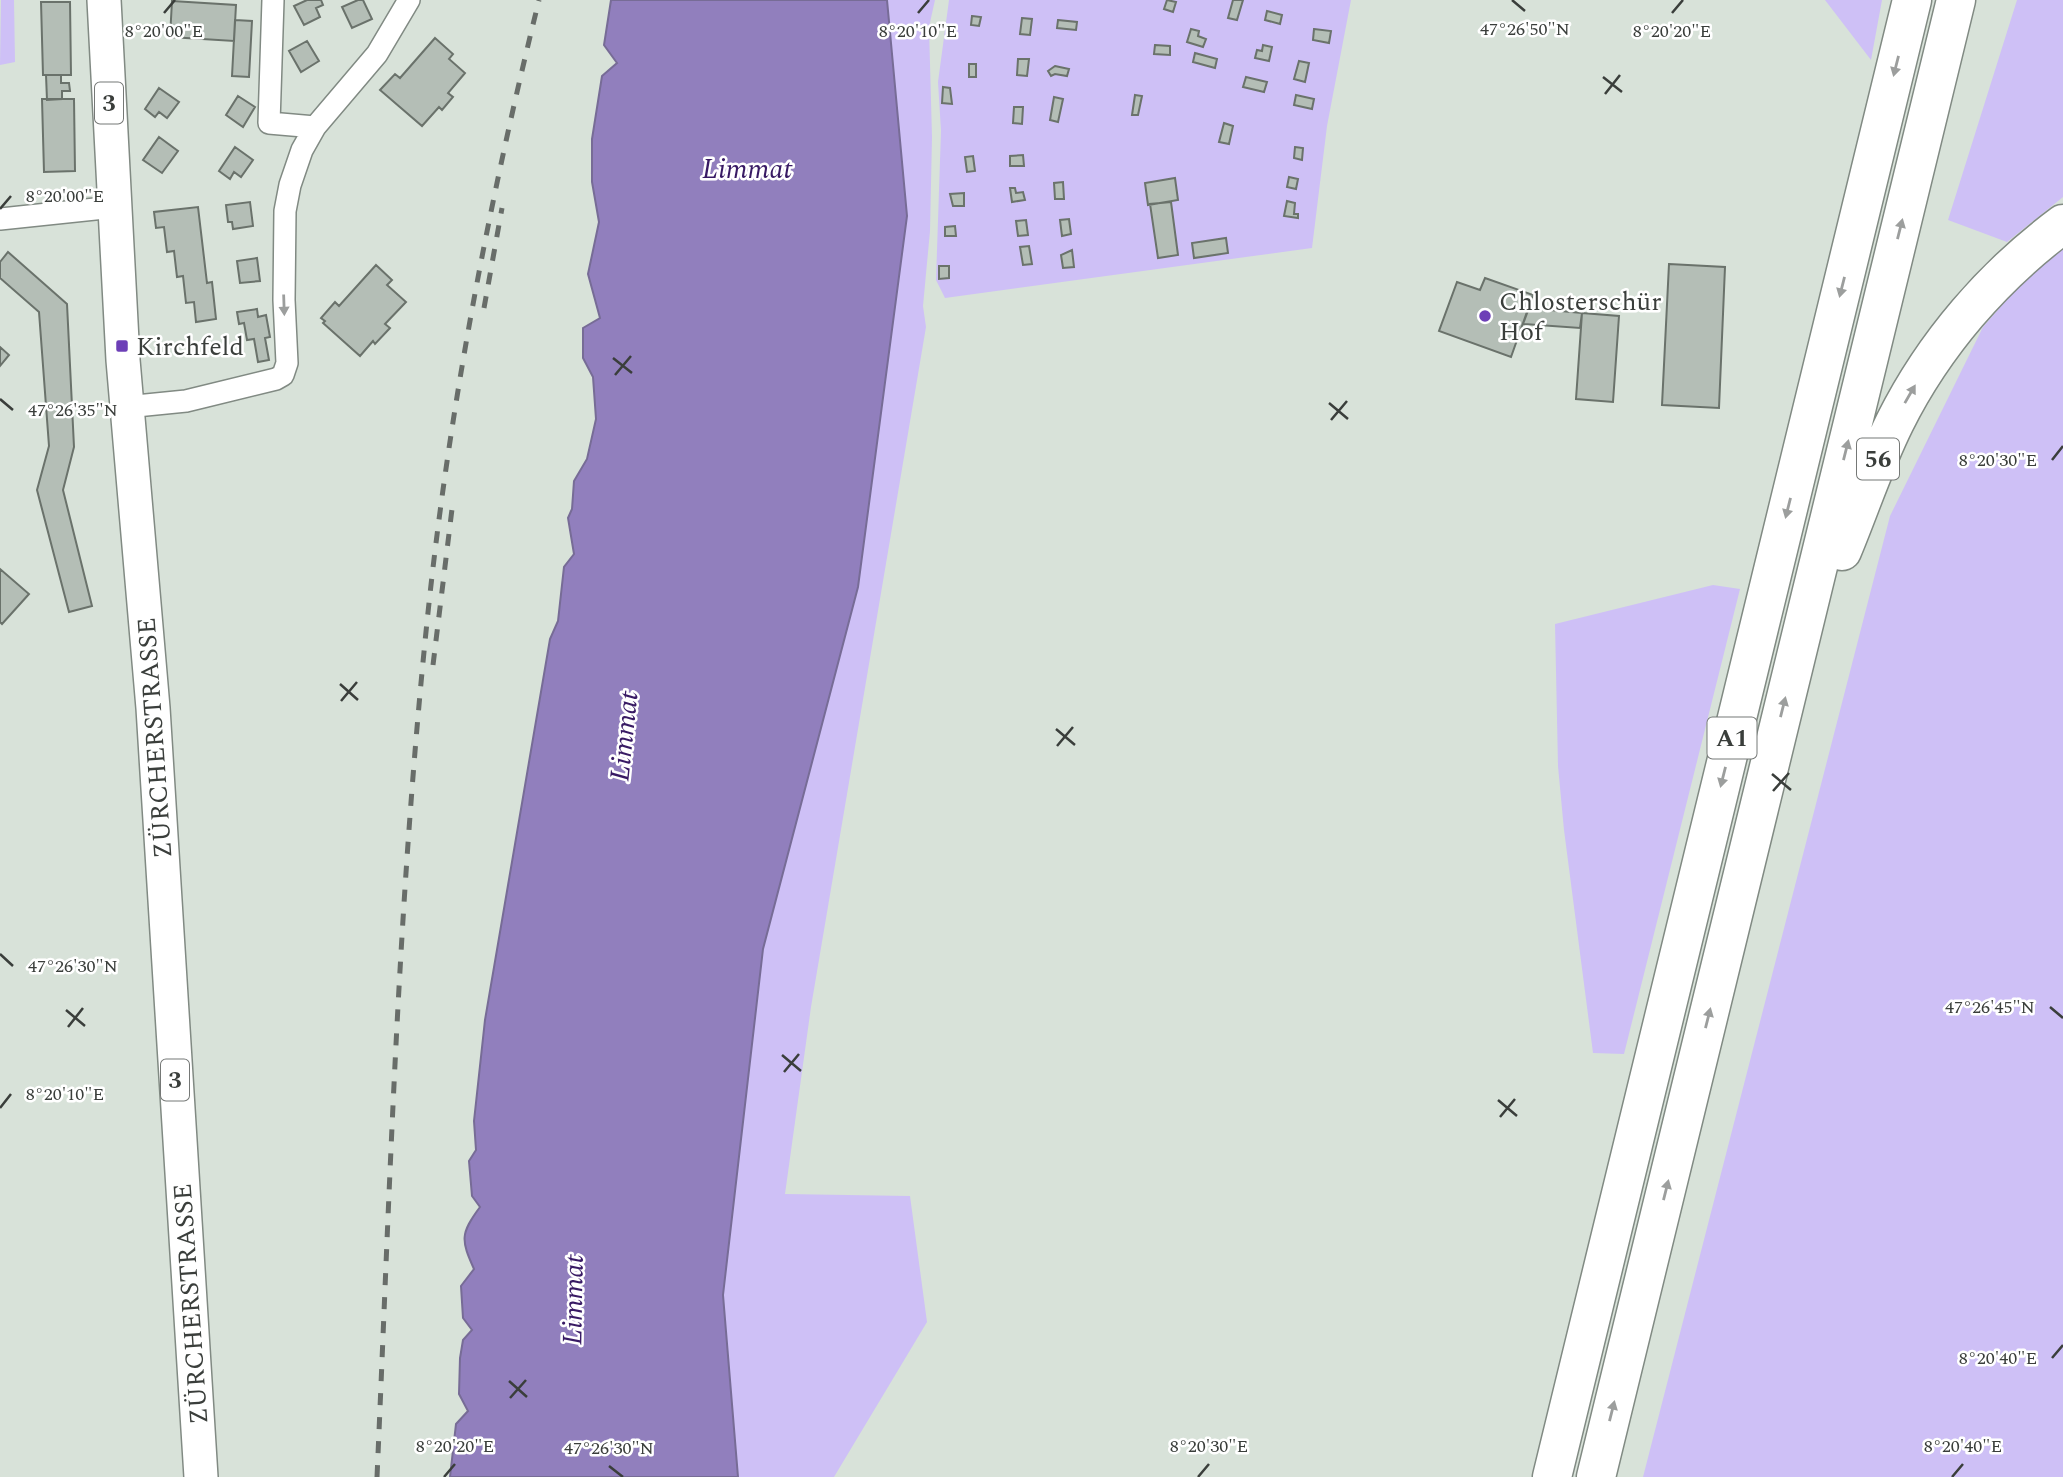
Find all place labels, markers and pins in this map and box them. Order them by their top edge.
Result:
place label: Chlosterschür Hof [1499,282,1662,352]
marker: Chlosterschür Hof [1477,308,1493,324]
place label: Kirchfeld [136,327,244,367]
marker: Kirchfeld [114,338,130,354]

